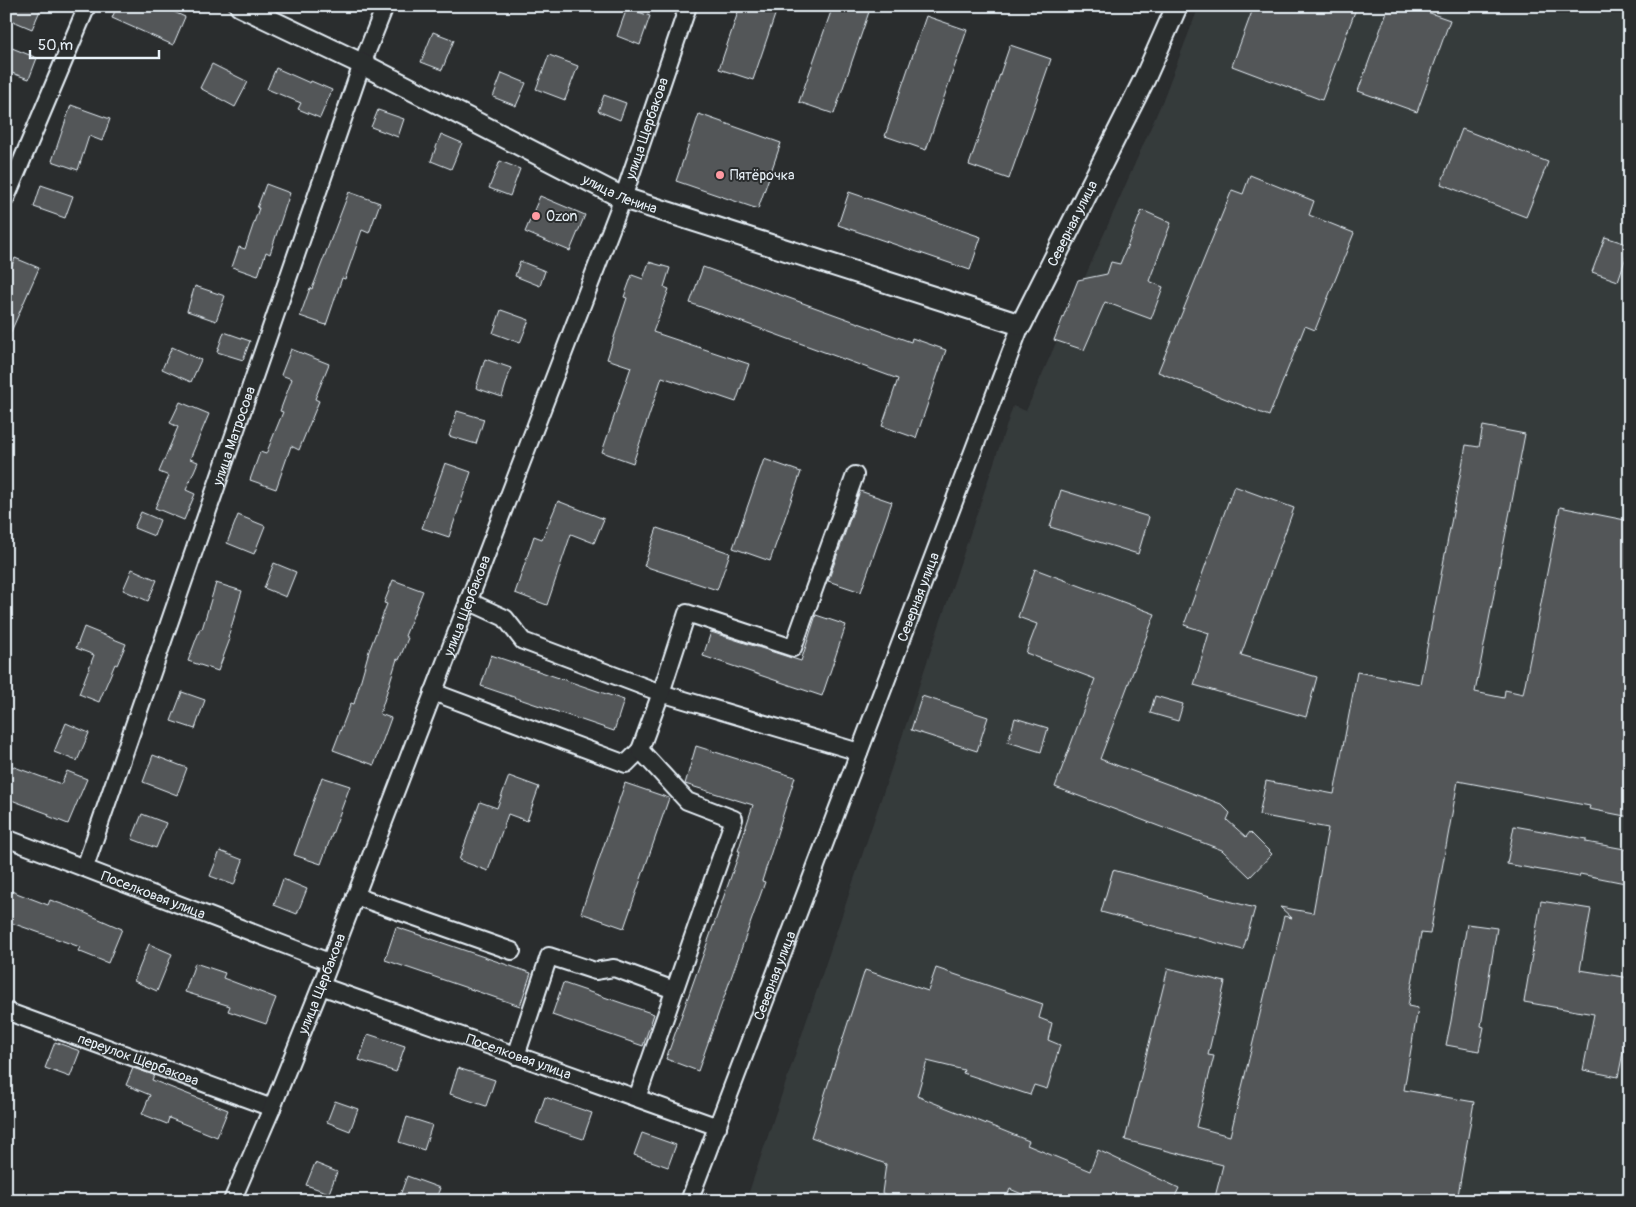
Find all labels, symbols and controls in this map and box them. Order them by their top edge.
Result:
scale bar [30,28,159,60]
text: 50 m [38,36,73,55]
street label: улица Щербакова [622,75,672,183]
place label: Пятёрочка [730,167,794,184]
marker: Пятёрочка [714,169,726,181]
street label: улица Ленина [578,170,659,217]
street label: Северная улица [1044,178,1101,269]
place label: Ozon [546,208,578,225]
marker: Ozon [530,210,542,222]
street label: улица Матросова [209,384,259,489]
street label: Северная улица [894,550,943,644]
street label: улица Щербакова [440,553,494,660]
street label: Поселковая улица [99,867,208,923]
street label: Северная улица [750,929,799,1023]
street label: улица Щербакова [294,931,349,1038]
street label: переулок Щербакова [76,1030,201,1090]
street label: Поселковая улица [464,1030,573,1083]

